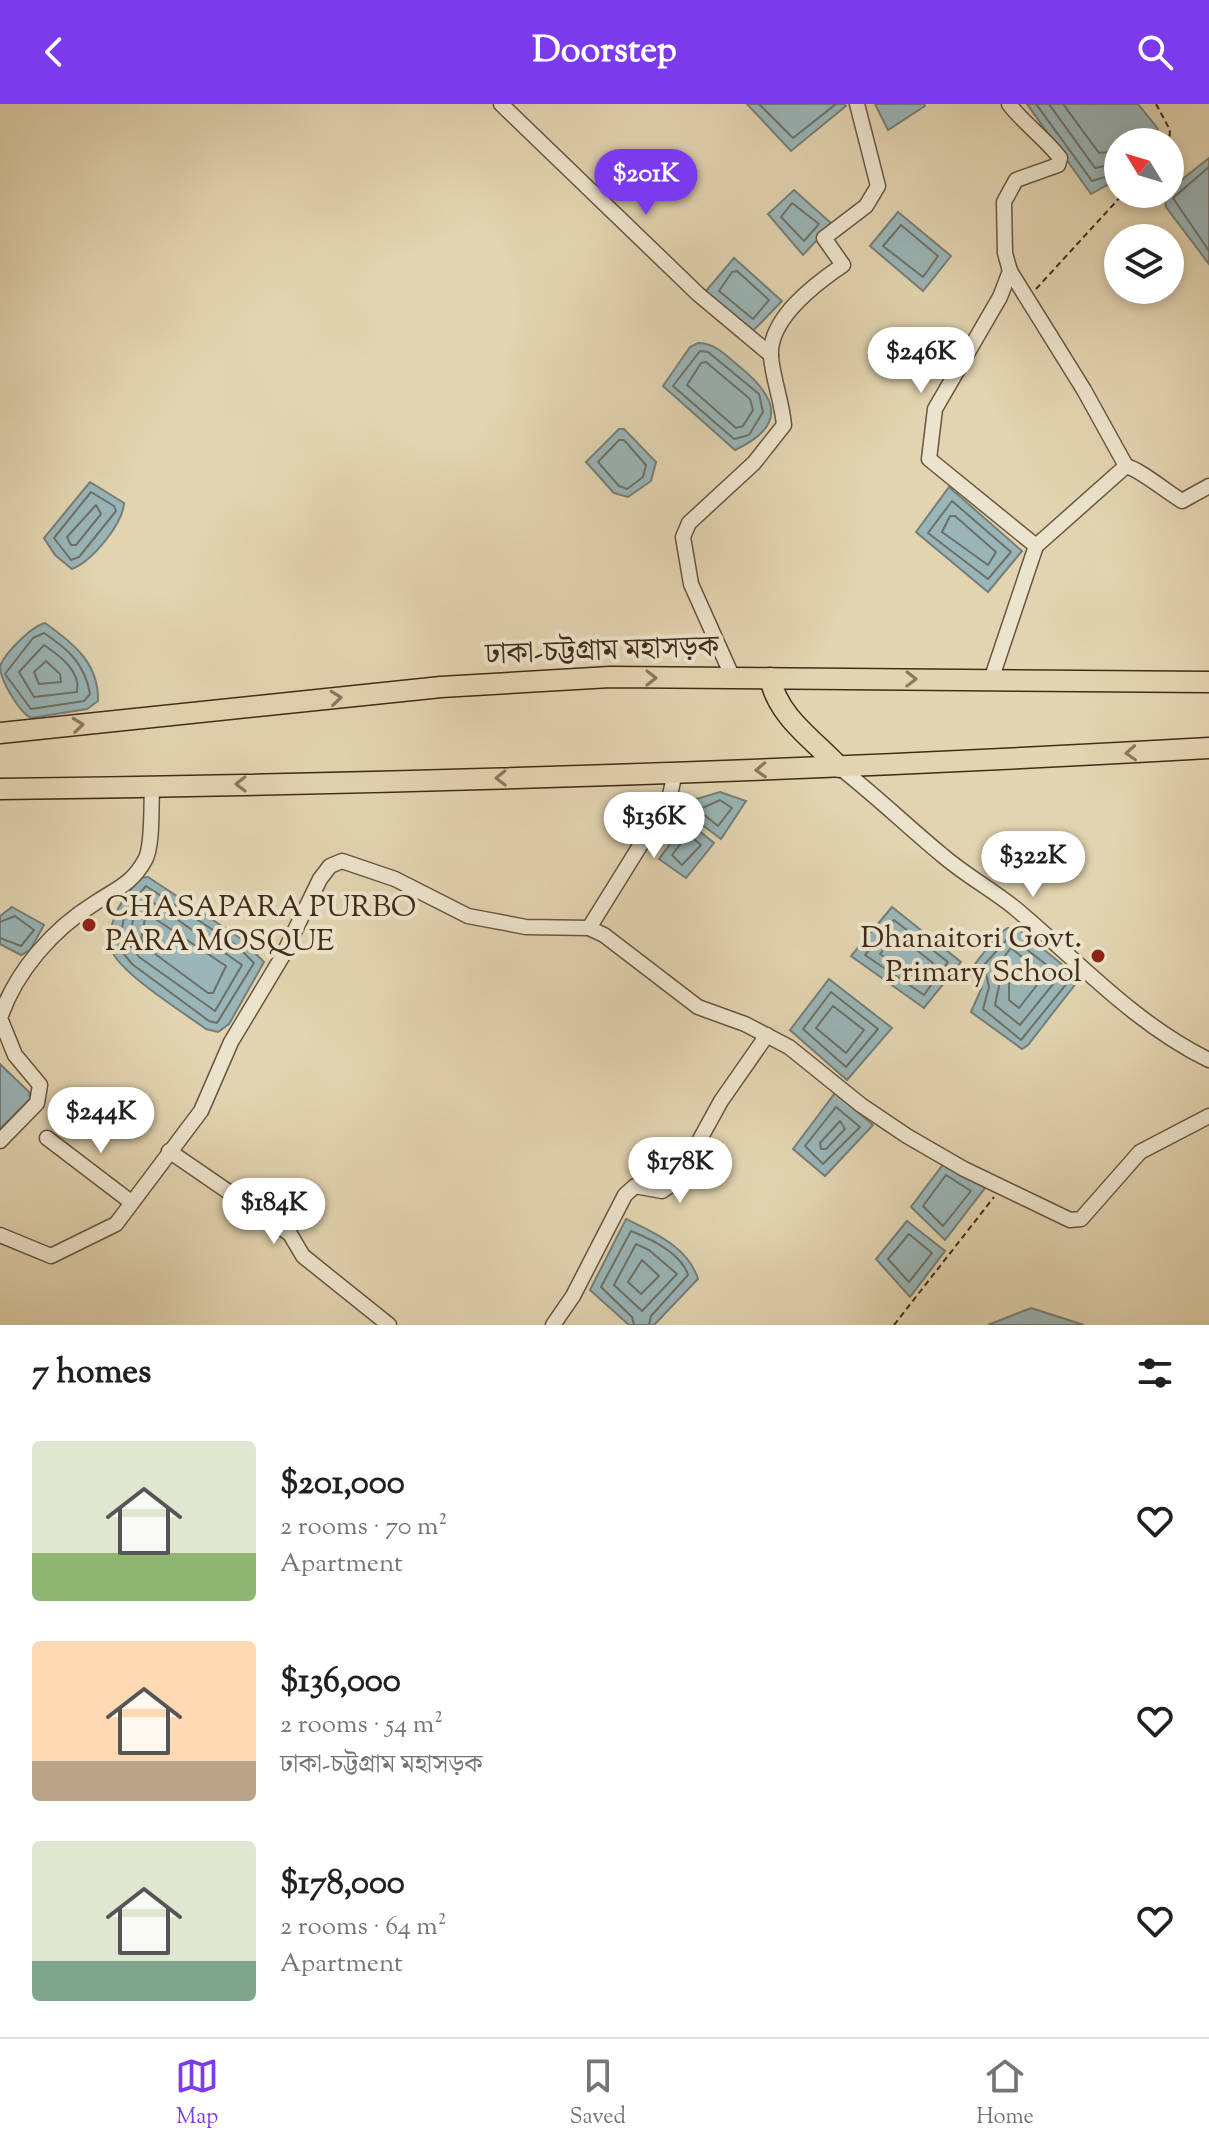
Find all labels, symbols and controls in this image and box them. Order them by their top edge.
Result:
text: Doorstep [532,26,677,78]
icon: back [32,30,76,74]
icon: search [1133,30,1177,74]
north arrow [1104,128,1184,208]
map controls [1104,128,1184,304]
pin: $201K [590,149,702,217]
text: $201K [612,156,680,193]
button: layers [1104,224,1184,304]
pin: $246K [865,327,977,395]
text: $246K [886,334,956,371]
street label: ঢাকা-চট্টগ্রাম মহাসড়ক [483,626,720,678]
one-way arrow [645,669,658,687]
one-way arrow [905,670,918,688]
one-way arrow [330,689,343,706]
one-way arrow [71,716,84,733]
one-way arrow [1124,744,1137,761]
one-way arrow [754,762,767,779]
one-way arrow [494,770,507,787]
one-way arrow [234,775,247,792]
pin: $136K [598,792,710,860]
text: $136K [622,799,686,836]
pin: $322K [977,831,1089,899]
text: $322K [999,838,1067,875]
place label: CHASAPARA PURBO PARA MOSQUE [105,887,416,964]
marker: CHASAPARA PURBO PARA MOSQUE [80,916,98,934]
place label: Dhanaitori Govt. Primary School [860,918,1082,995]
marker: Dhanaitori Govt. Primary School [1089,947,1107,965]
pin: $244K [45,1087,157,1155]
text: $244K [65,1094,137,1131]
pin: $178K [624,1137,736,1205]
text: $178K [646,1144,714,1181]
pin: $184K [218,1178,330,1246]
text: $184K [240,1185,308,1222]
text: 7 homes [32,1349,151,1398]
icon: filters [1133,1351,1177,1395]
text: $201,000 [280,1460,405,1509]
icon: home [96,1473,192,1569]
icon: heart [1133,1499,1177,1543]
text: 2 rooms · 70 m² [280,1509,447,1546]
text: Apartment [280,1546,403,1583]
text: $136,000 [280,1658,401,1707]
icon: home [96,1673,192,1769]
icon: heart [1133,1699,1177,1743]
text: 2 rooms · 54 m² [280,1707,443,1744]
text: ঢাকা-চট্টগ্রাম মহাসড়ক [280,1747,483,1784]
text: $178,000 [280,1860,405,1909]
icon: home [96,1873,192,1969]
icon: heart [1133,1899,1177,1943]
text: 2 rooms · 64 m² [280,1909,447,1946]
text: Apartment [280,1946,403,1983]
tab: Map [175,2054,219,2134]
tab: Saved [569,2054,626,2134]
tab: Home [976,2054,1034,2134]

